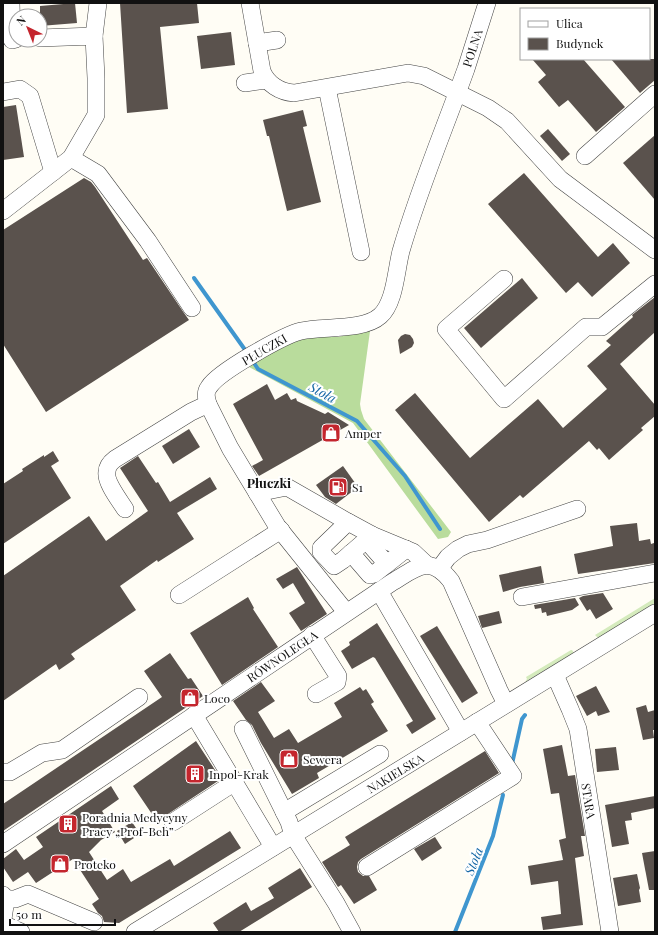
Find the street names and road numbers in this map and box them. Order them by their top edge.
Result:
street label: POLNA [458,27,486,69]
street label: PŁUCZKI [239,330,289,368]
street label: RÓWNOLEGŁA [244,626,321,686]
street label: NAKIELSKA [363,749,427,796]
street label: STARA [578,782,600,820]

